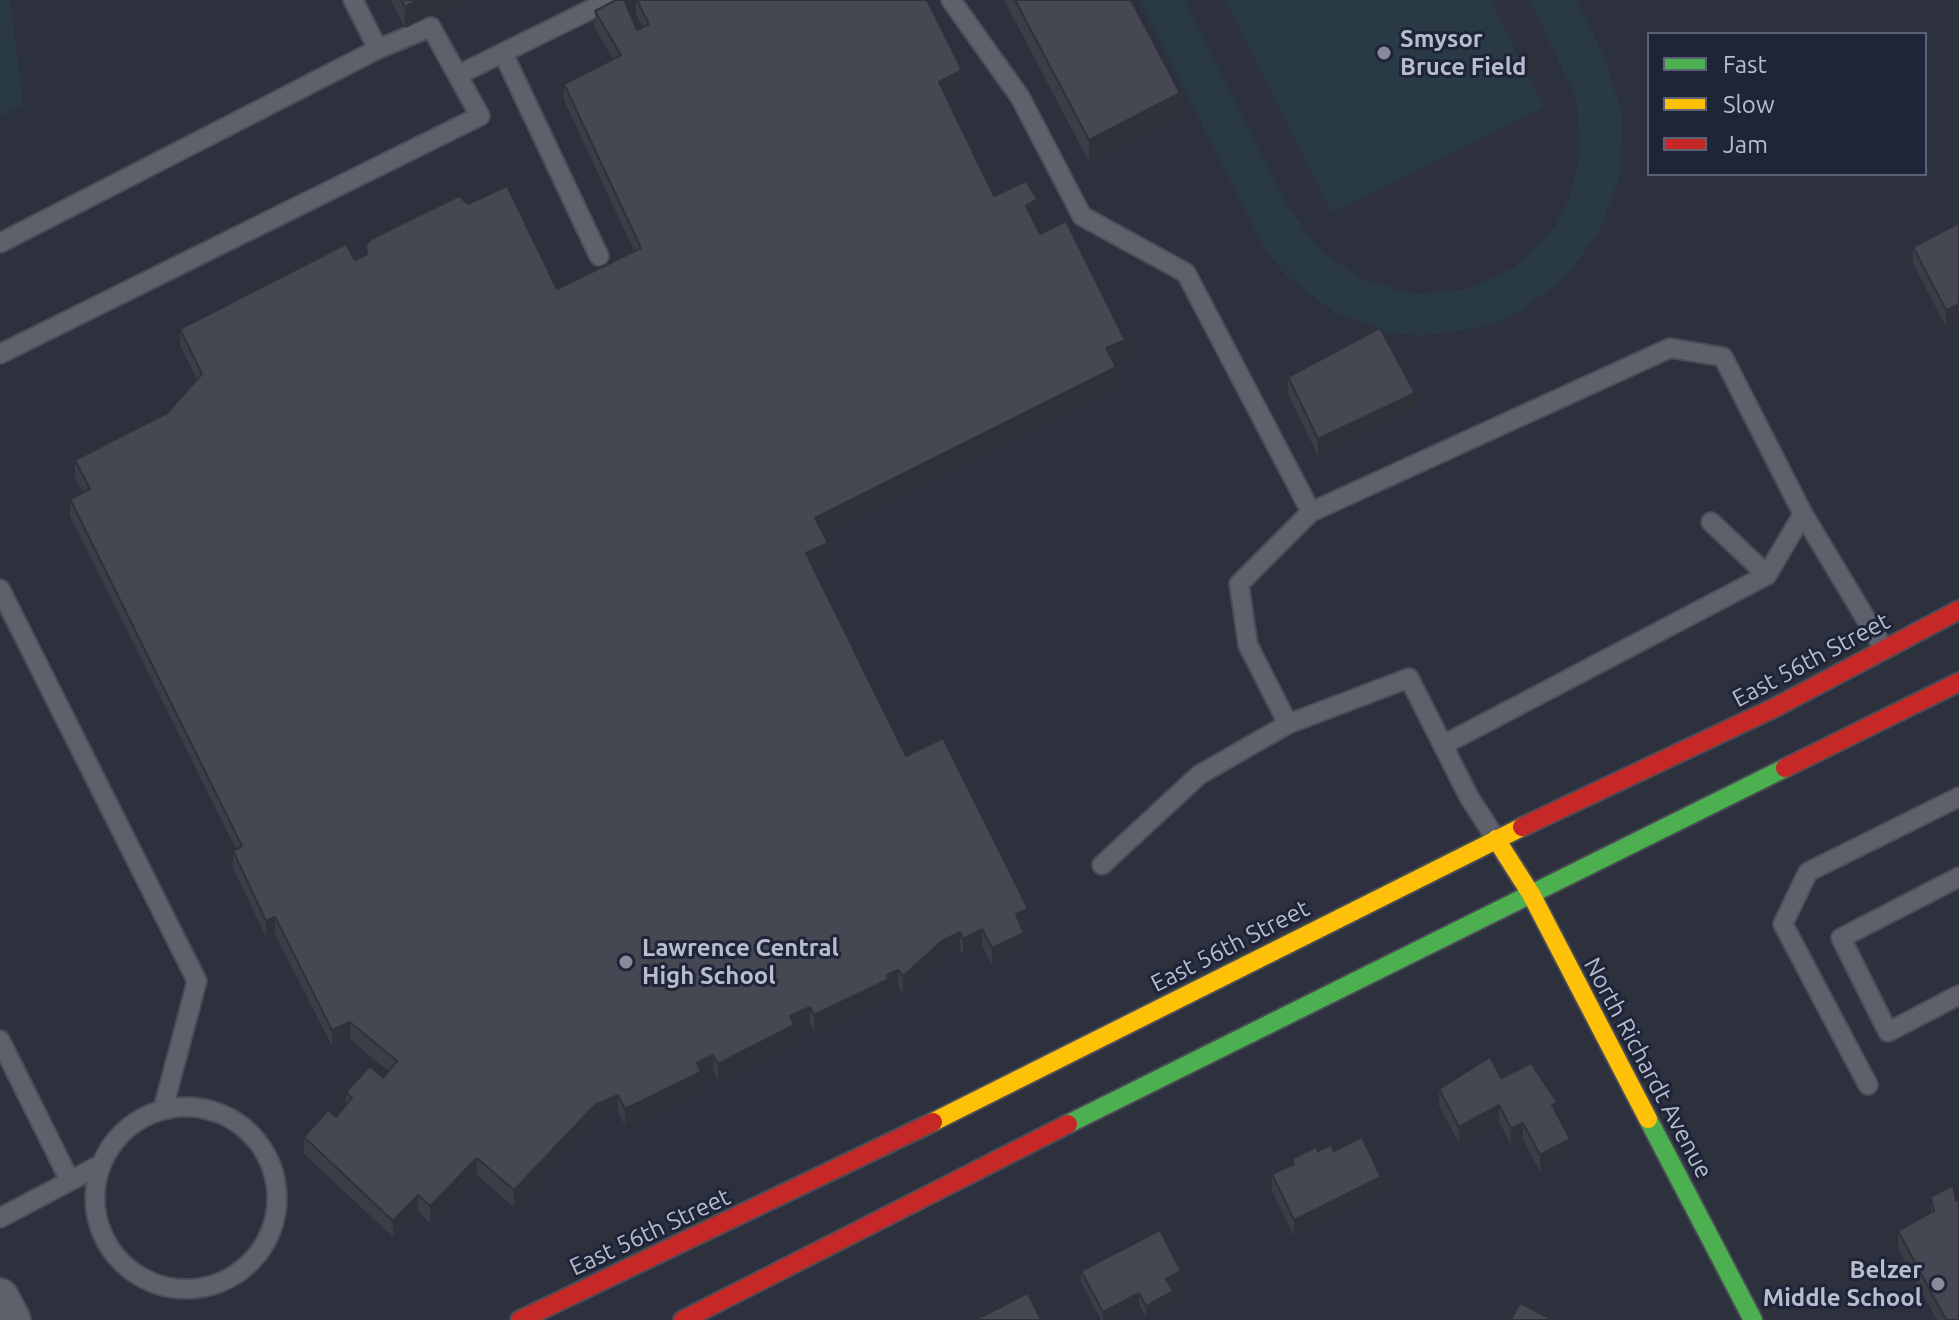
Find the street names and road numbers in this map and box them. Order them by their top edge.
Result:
street label: East 56th Street [1727,606,1895,714]
street label: East 56th Street [1146,894,1314,998]
street label: North Richardt Avenue [1578,953,1718,1183]
street label: East 56th Street [565,1182,735,1282]

